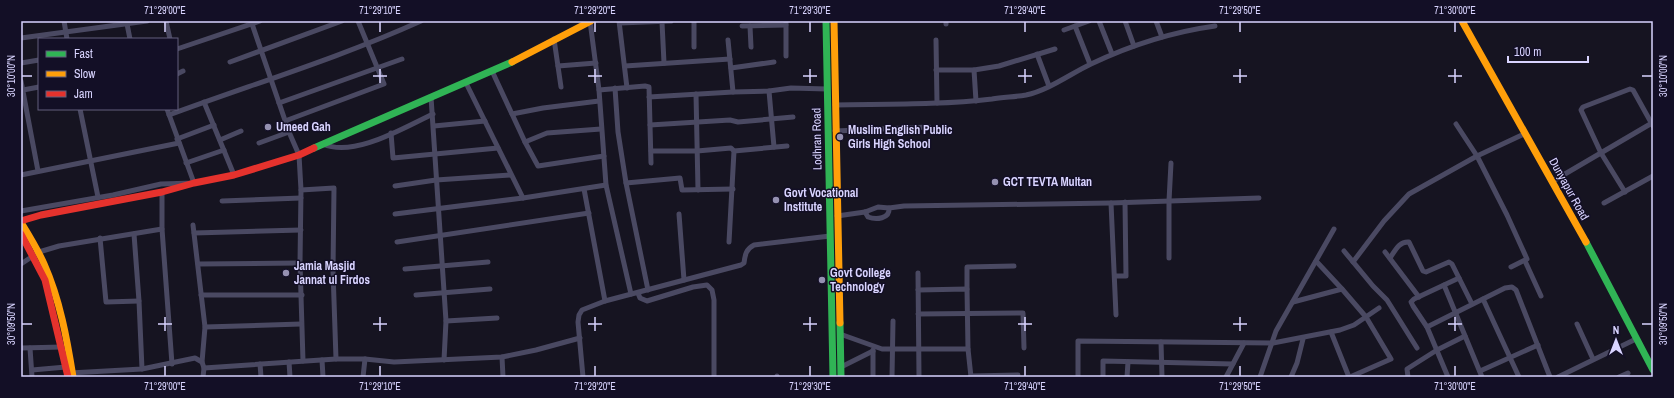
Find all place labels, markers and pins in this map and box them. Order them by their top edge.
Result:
place label: Umeed Gah [276,119,331,135]
marker: Umeed Gah [263,122,273,132]
place label: Muslim English Public Girls High School [848,122,953,152]
marker: Muslim English Public Girls High School [835,132,845,142]
place label: GCT TEVTA Multan [1003,174,1092,190]
marker: GCT TEVTA Multan [990,177,1000,187]
place label: Govt Vocational Institute [784,185,858,215]
marker: Govt Vocational Institute [771,195,781,205]
place label: Jamia Masjid Jannat ul Firdos [294,258,371,288]
place label: Govt College Technology [830,265,891,295]
marker: Jamia Masjid Jannat ul Firdos [281,268,291,278]
marker: Govt College Technology [817,275,827,285]

